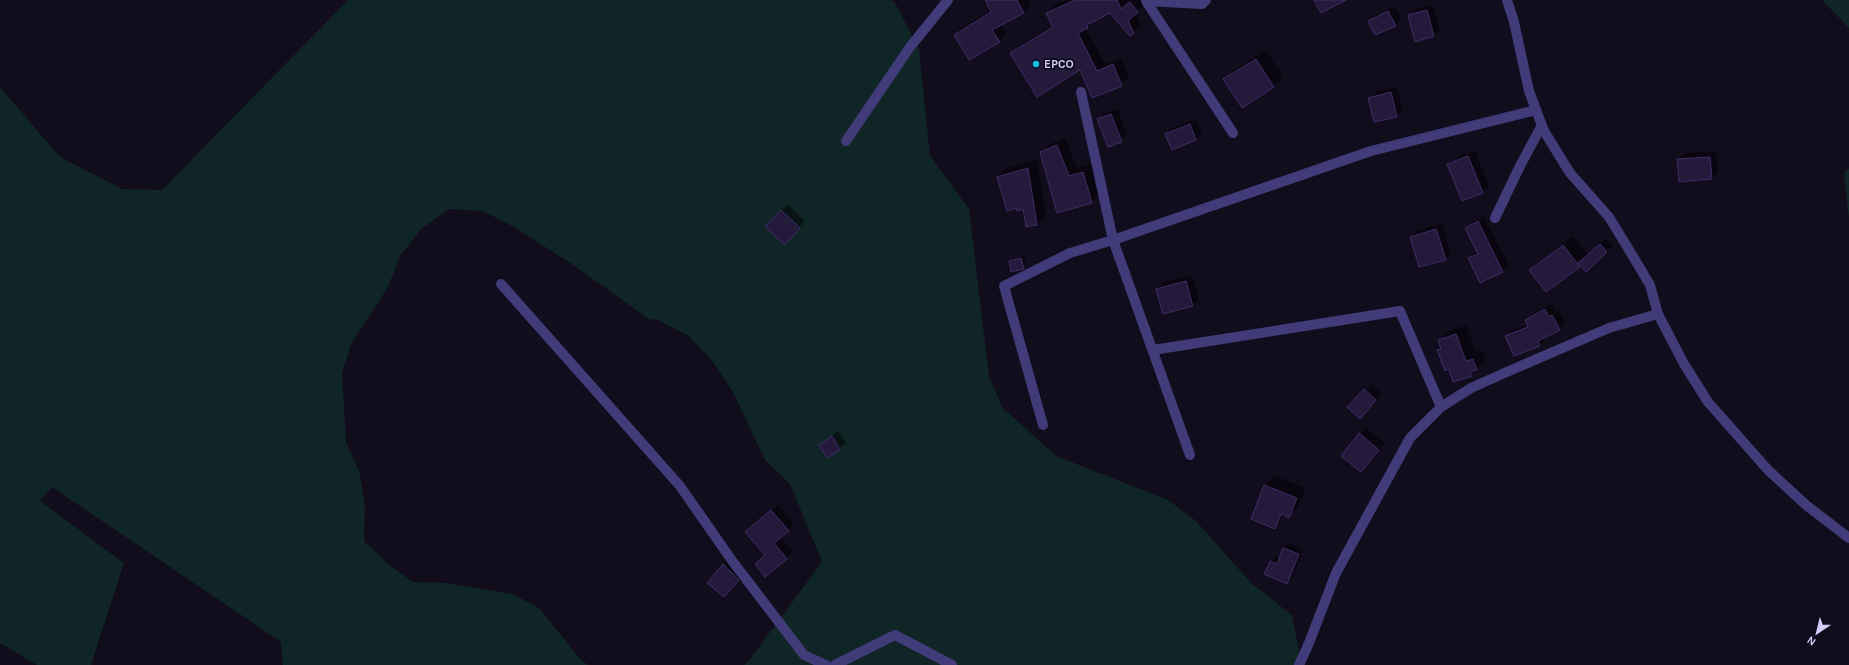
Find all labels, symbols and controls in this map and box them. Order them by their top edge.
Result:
place label: EPCO [1044,57,1074,71]
marker: EPCO [1031,59,1041,69]
north arrow [1797,613,1837,653]
text: N [1805,633,1819,648]

